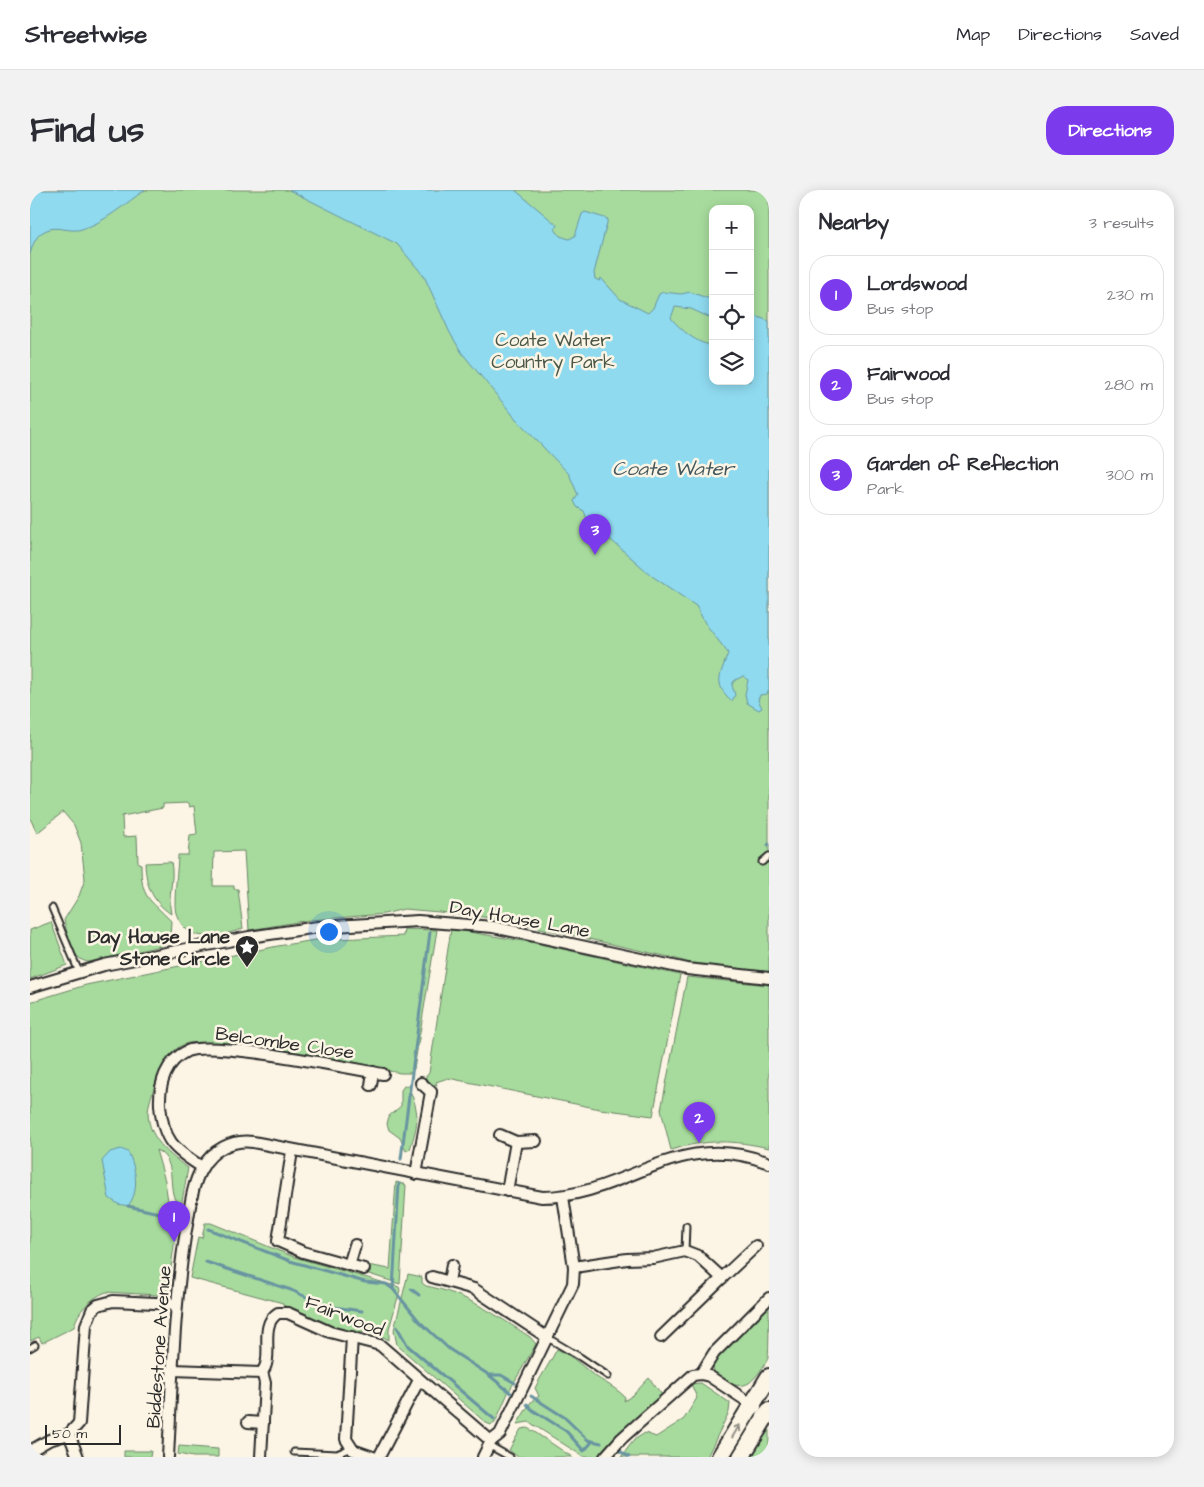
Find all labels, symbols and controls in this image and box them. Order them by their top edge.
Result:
text: Streetwise [25,18,147,52]
text: Map [956,22,990,47]
text: Directions [1018,22,1102,47]
text: Saved [1130,22,1179,47]
text: Find us [30,106,144,155]
button: Directions [1046,106,1174,155]
map controls [709,205,754,385]
button: + [709,205,754,250]
text: Nearby [819,208,889,237]
text: 3 results [1089,212,1154,234]
button: − [709,250,754,295]
text: Lordswood [867,271,967,298]
text: 1 [835,284,837,306]
text: 230 m [1107,284,1153,306]
button: locate [709,295,754,340]
text: Bus stop [867,298,933,320]
park label: Coate Water Country Park [491,327,615,377]
button: layers [709,340,754,385]
text: Fairwood [867,361,950,388]
text: 2 [831,374,841,396]
text: 280 m [1105,374,1153,396]
text: Bus stop [867,388,933,410]
text: Garden of Reflection [867,451,1058,478]
water label: Coate Water [612,455,736,483]
text: 3 [832,464,840,486]
text: 300 m [1106,464,1153,486]
text: Park [867,478,904,500]
pin: 3 [579,514,611,555]
street label: Day House Lane [447,894,592,946]
your location [316,919,342,945]
place label: Day House Lane Stone Circle [88,924,231,973]
place icon: Day House Lane Stone Circle [234,934,260,968]
street label: Belcombe Close [214,1020,356,1067]
pin: 2 [683,1102,715,1143]
pin: 1 [158,1201,190,1242]
street label: Biddestone Avenue [140,1265,179,1429]
street label: Fairwood [301,1289,388,1344]
scale bar [45,1422,121,1445]
text: 50 m [52,1424,87,1444]
one-way arrow [731,1424,741,1438]

